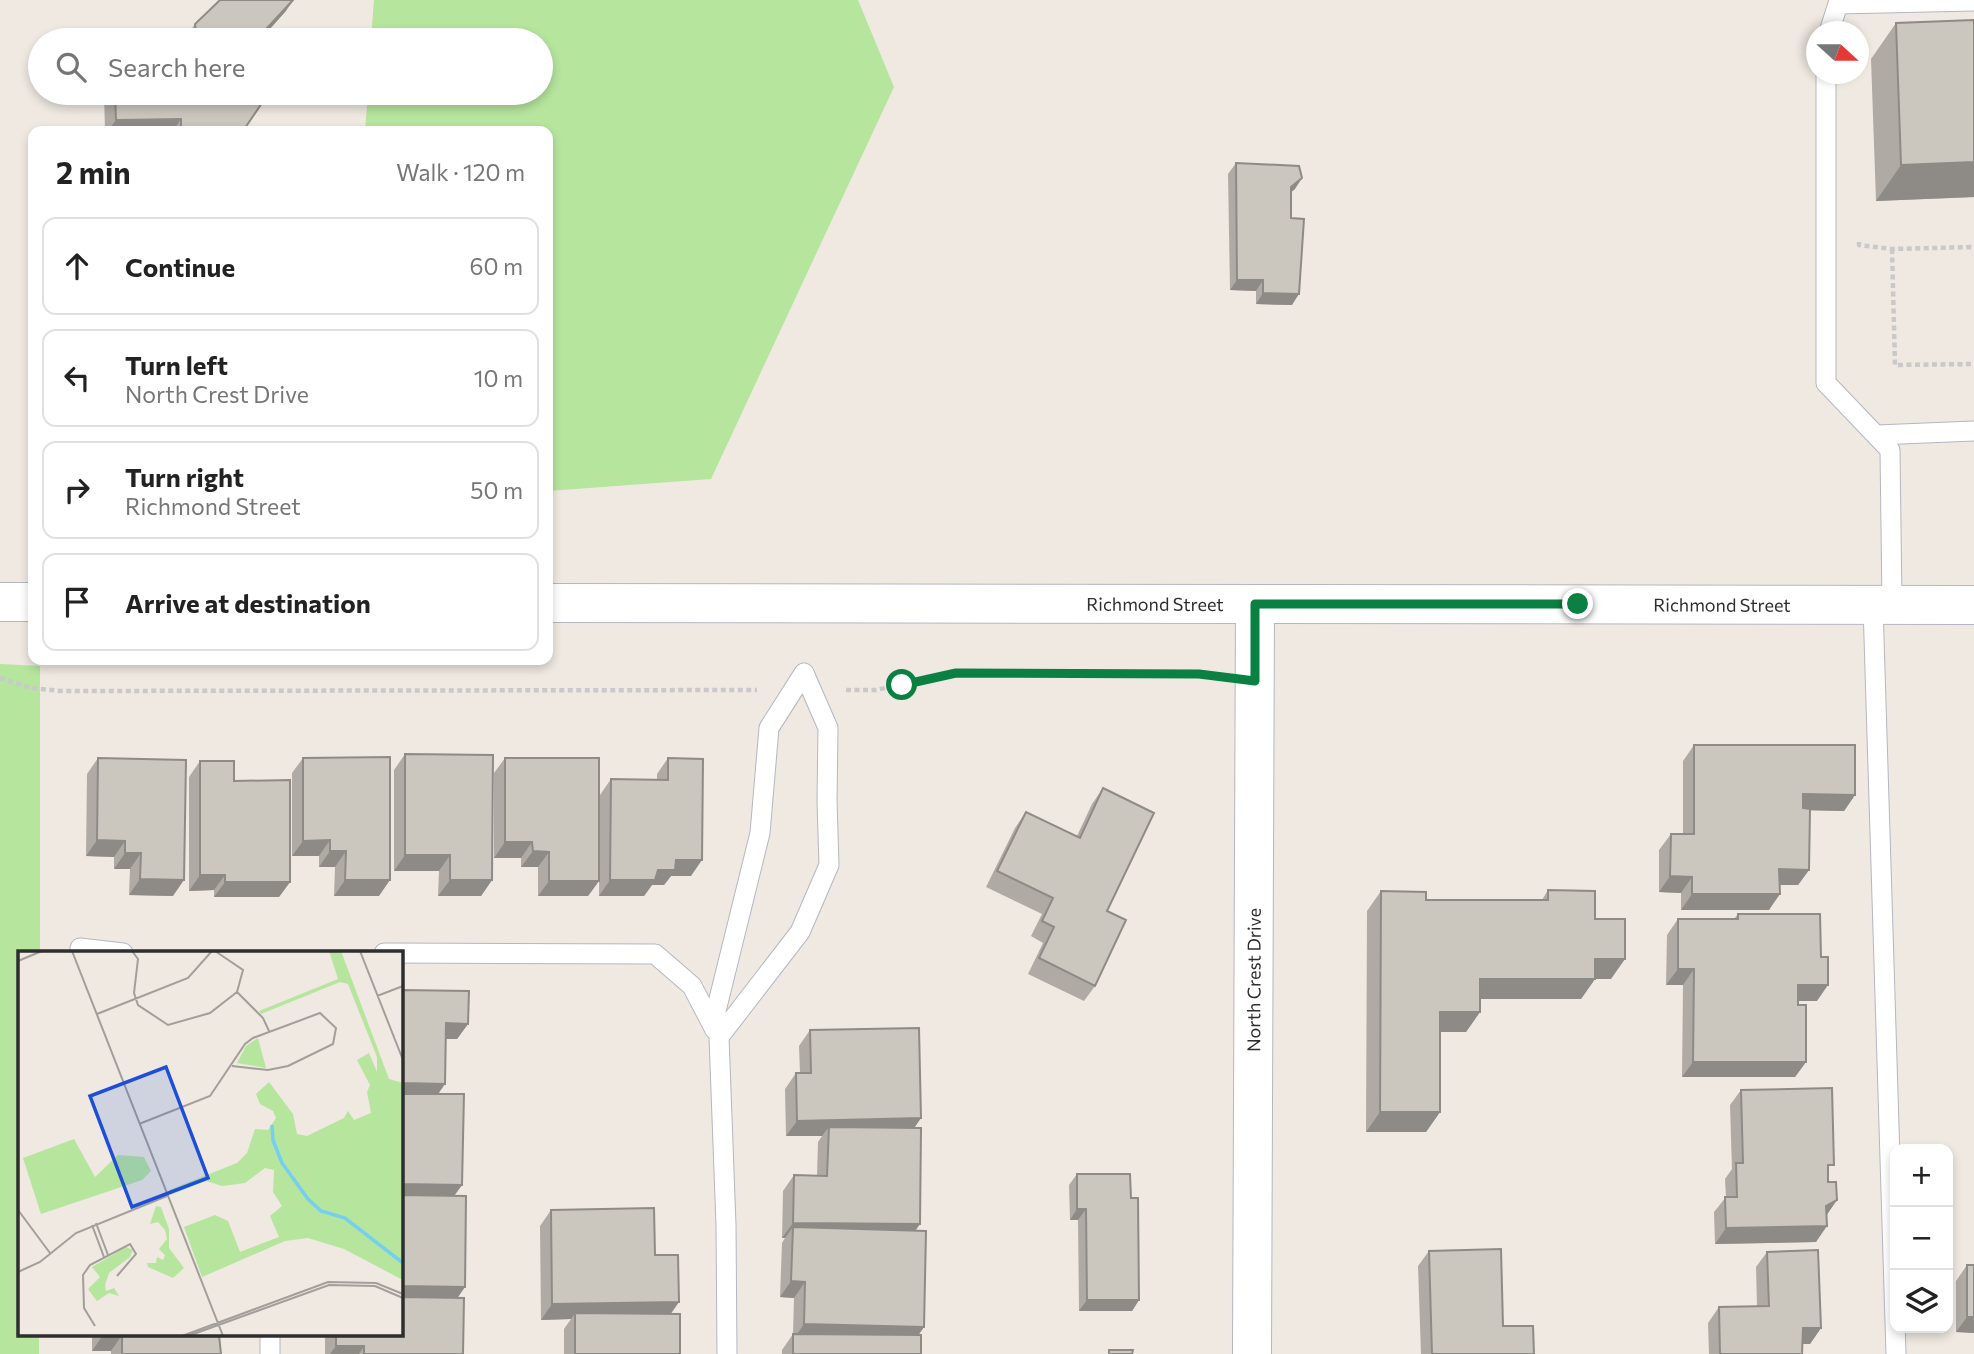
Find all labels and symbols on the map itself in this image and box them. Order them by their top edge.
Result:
north arrow [1806,21,1869,84]
route end [1562,588,1593,619]
street label: Richmond Street [1086,593,1224,615]
street label: Richmond Street [1653,594,1791,616]
route start [886,669,917,700]
street label: North Crest Drive [1242,908,1265,1052]
inset map [18,951,402,1336]

